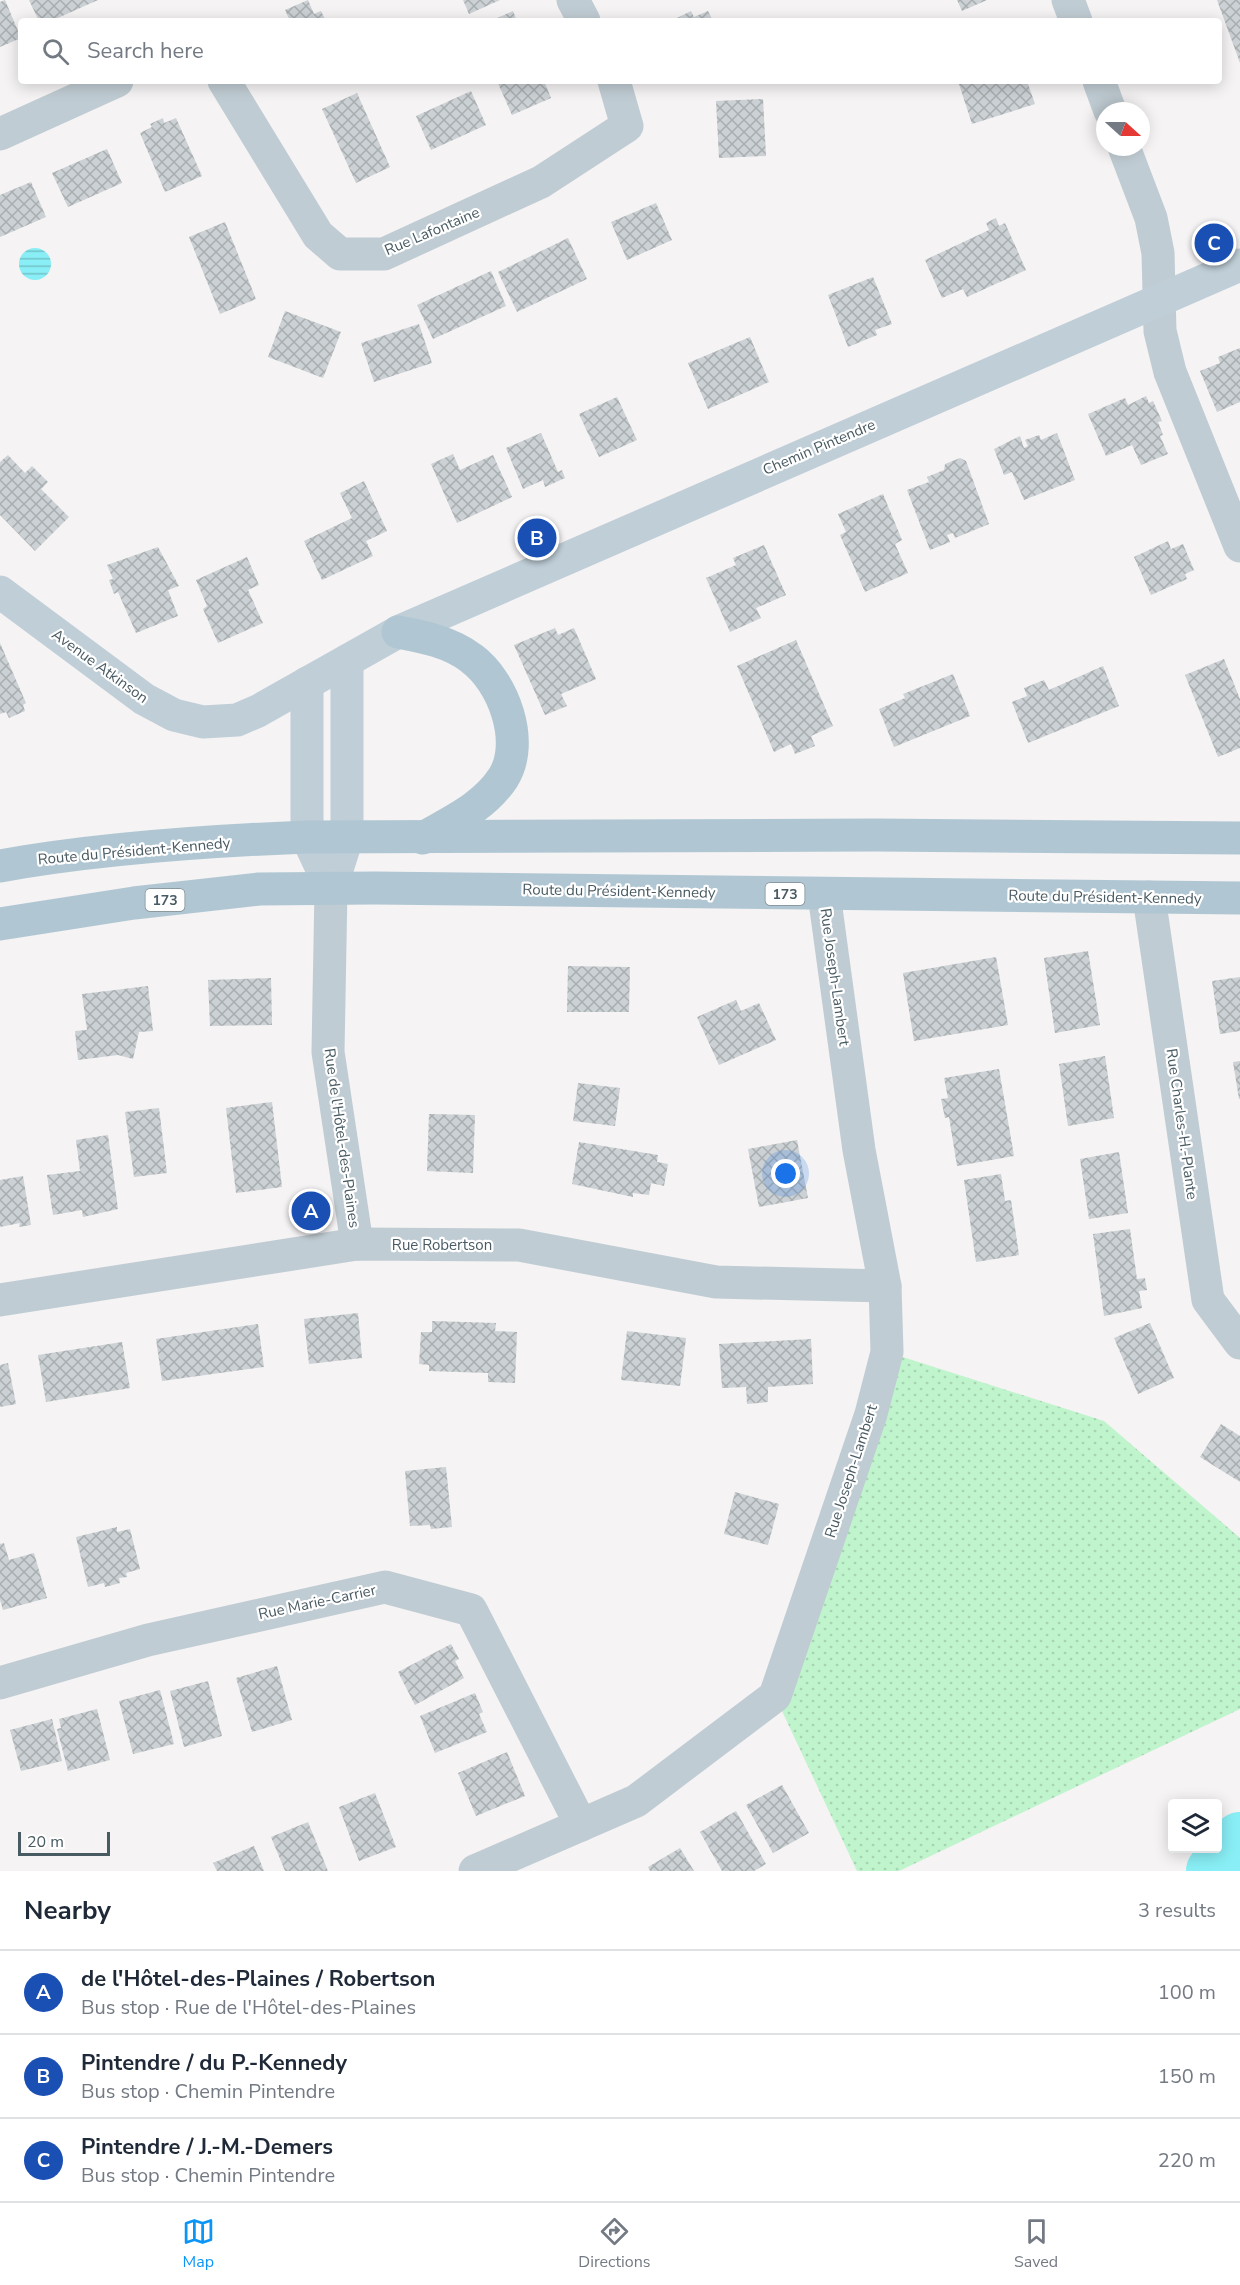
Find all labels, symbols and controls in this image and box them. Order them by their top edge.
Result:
search box [18,18,1222,84]
icon: search [39,35,72,68]
text: Search here [87,36,204,66]
north arrow [1096,102,1150,156]
street label: Rue Lafontaine [382,202,482,260]
pin: C [1194,220,1234,266]
street label: Chemin Pintendre [760,414,878,480]
pin: B [518,516,556,560]
street label: Avenue Atkinson [48,624,152,708]
street label: Route du Président-Kennedy [37,833,231,869]
street label: Route du Président-Kennedy [522,879,716,903]
road number: 173 [766,883,804,905]
street label: Route du Président-Kennedy [1008,885,1202,909]
road number: 173 [146,889,184,911]
street label: Rue Joseph-Lambert [815,907,855,1048]
street label: Rue de l'Hôtel-des-Plaines [319,1047,365,1229]
street label: Rue Charles-H.-Plante [1162,1047,1203,1201]
your location [771,1159,800,1188]
pin: A [292,1188,330,1234]
street label: Rue Robertson [392,1235,492,1255]
street label: Rue Joseph-Lambert [820,1401,882,1540]
street label: Rue Marie-Carrier [256,1580,378,1624]
map controls [1168,1799,1222,1853]
button: layers [1168,1799,1222,1853]
scale bar [18,1829,110,1856]
text: 20 m [27,1831,64,1853]
text: Nearby [24,1893,111,1928]
text: 3 results [1138,1897,1216,1924]
text: de l'Hôtel-des-Plaines / Robertson [81,1964,435,1994]
text: A [36,1979,51,2006]
text: 100 m [1158,1979,1216,2006]
text: Bus stop · Rue de l'Hôtel-des-Plaines [81,1994,416,2021]
text: Pintendre / du P.-Kennedy [81,2048,347,2078]
text: B [37,2063,50,2090]
text: 150 m [1158,2063,1216,2090]
text: Bus stop · Chemin Pintendre [81,2078,335,2105]
text: Pintendre / J.-M.-Demers [81,2132,333,2162]
text: C [37,2147,50,2174]
text: 220 m [1158,2147,1216,2174]
text: Bus stop · Chemin Pintendre [81,2162,335,2189]
tab: Map [182,2215,215,2273]
tab: Directions [578,2215,650,2273]
tab: Saved [1014,2215,1058,2273]

